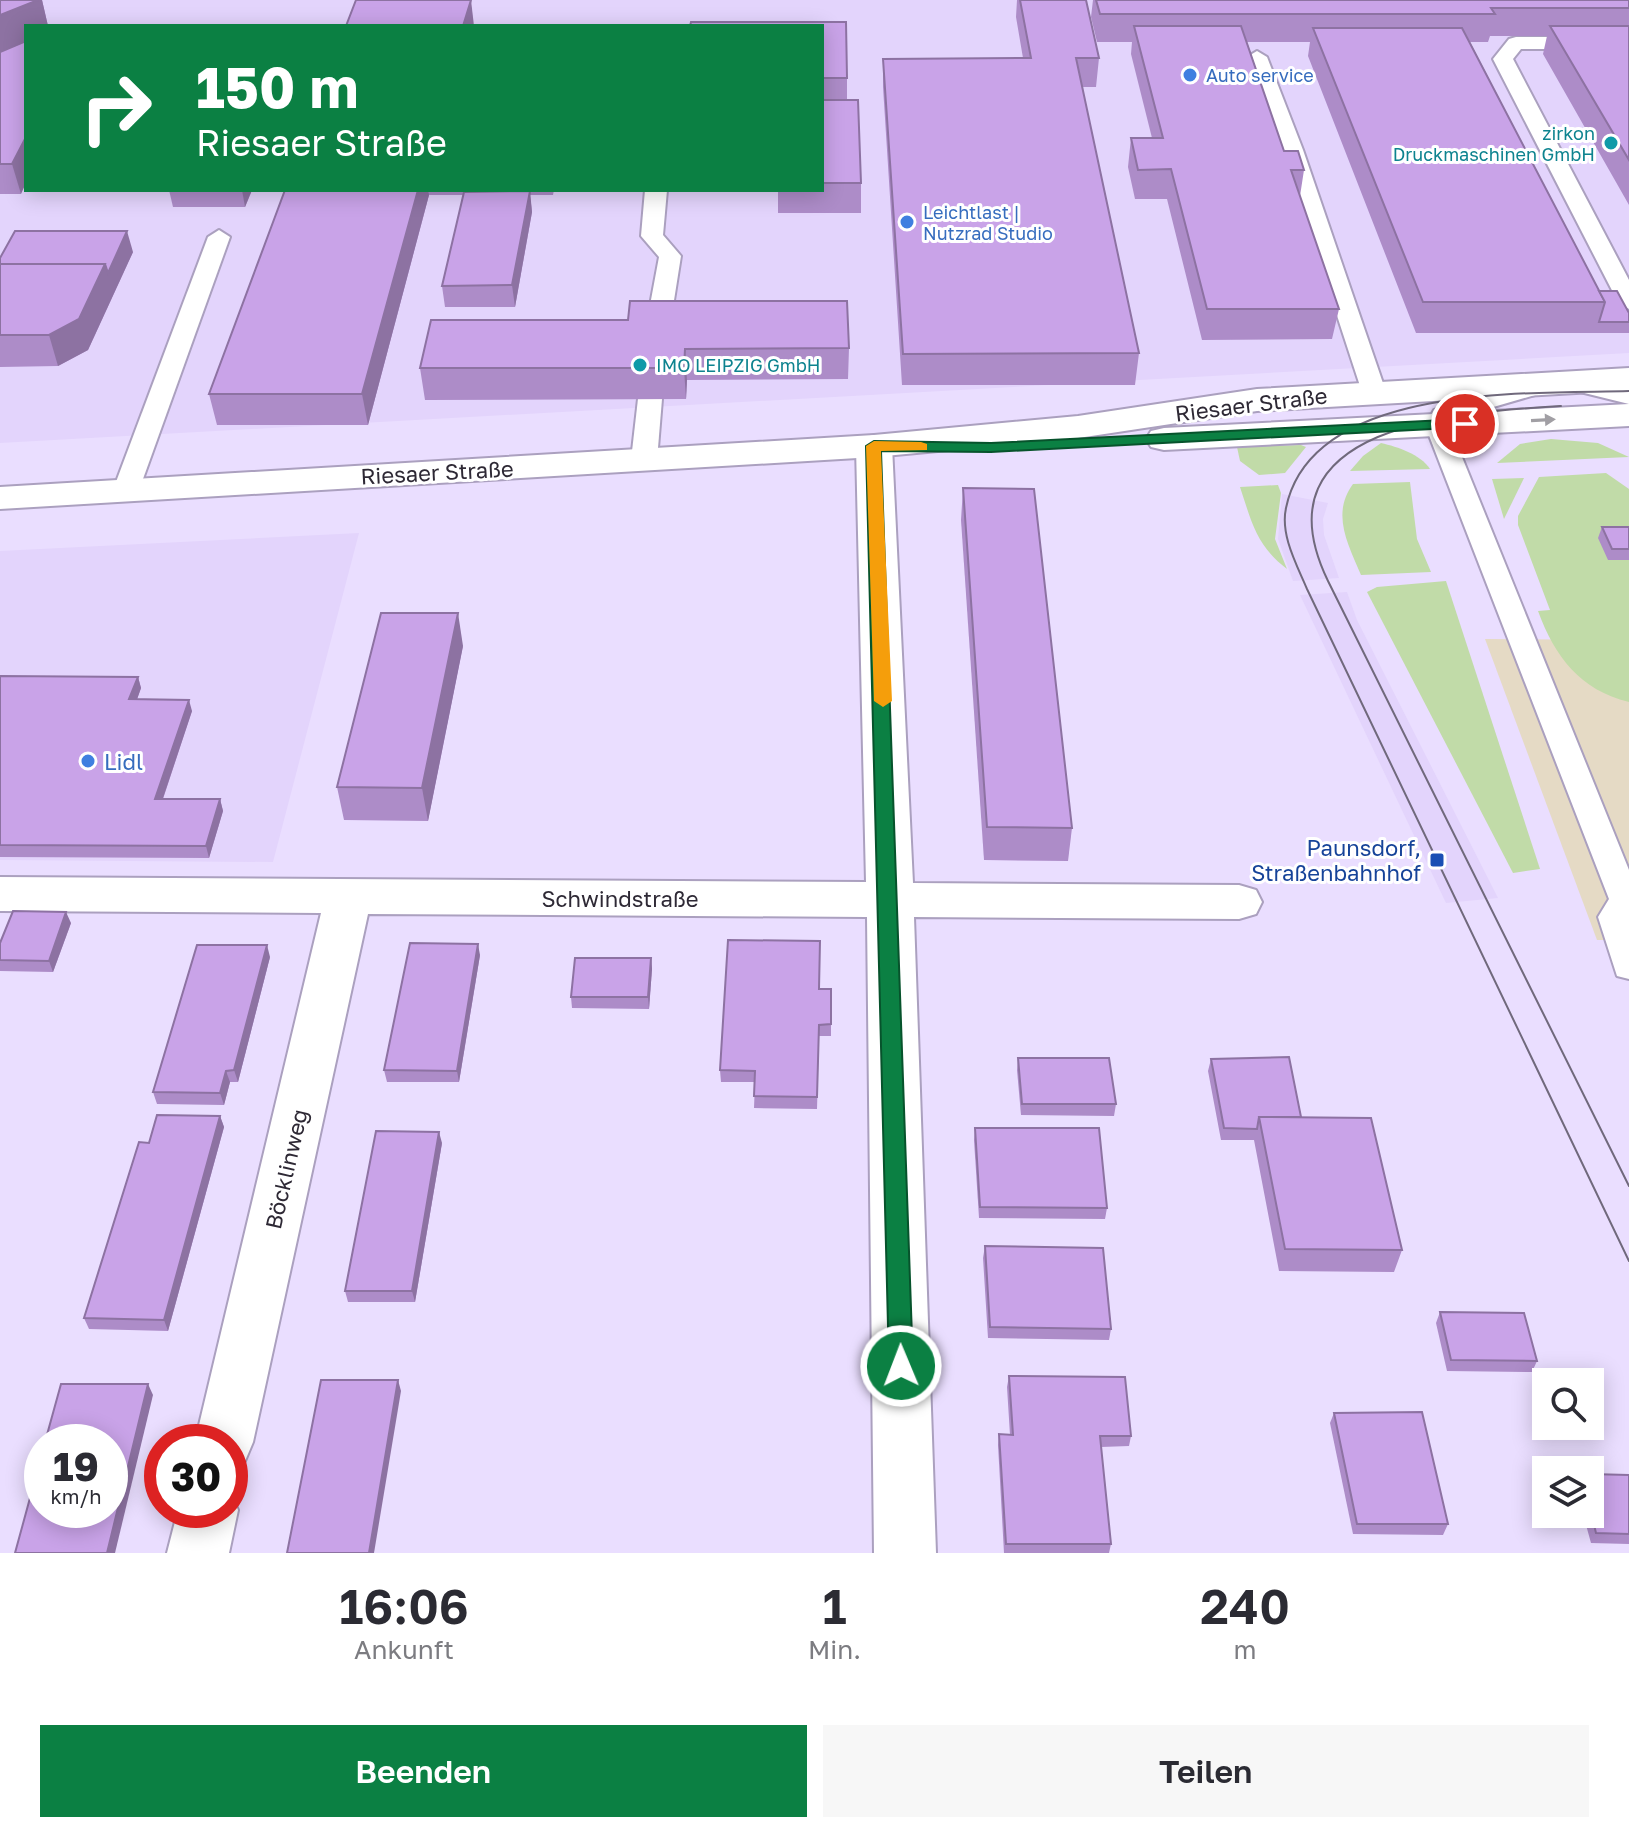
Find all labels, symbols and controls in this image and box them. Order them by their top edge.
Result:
text: 150 m [196,53,358,120]
icon: right [64,56,168,160]
place label: Auto service [1206,64,1314,86]
marker: Auto service [1181,66,1199,84]
text: Riesaer Straße [196,121,447,164]
place label: zirkon Druckmaschinen GmbH [1393,122,1595,165]
marker: zirkon Druckmaschinen GmbH [1602,134,1620,152]
place label: Leichtlast | Nutzrad Studio [923,201,1053,244]
marker: Leichtlast | Nutzrad Studio [898,213,916,231]
place label: IMO LEIPZIG GmbH [656,354,820,376]
marker: IMO LEIPZIG GmbH [631,356,649,374]
street label: Riesaer Straße [1173,381,1329,427]
pin [1431,390,1499,458]
icon: arrive [1443,402,1487,446]
one-way arrow [1531,413,1556,426]
street label: Riesaer Straße [360,455,514,489]
place label: Lidl [104,748,143,775]
marker: Lidl [79,752,97,770]
place label: Paunsdorf, Straßenbahnhof [1251,834,1421,886]
marker: Paunsdorf, Straßenbahnhof [1428,851,1446,869]
street label: Schwindstraße [542,885,698,912]
street label: Böcklinweg [259,1106,313,1232]
position arrow [859,1324,943,1408]
map controls [1532,1368,1604,1528]
button: search [1532,1368,1604,1440]
speed limit sign: 30 [144,1424,248,1528]
text: 19 [53,1442,99,1490]
button: layers [1532,1456,1604,1528]
text: km/h [51,1484,101,1508]
text: 16:06 [339,1577,469,1635]
text: 1 [822,1577,847,1635]
text: 240 [1200,1577,1290,1635]
text: Ankunft [354,1634,454,1665]
text: Min. [808,1634,861,1665]
text: m [1234,1634,1257,1665]
button: Beenden [40,1725,807,1817]
button: Teilen [823,1725,1589,1817]

